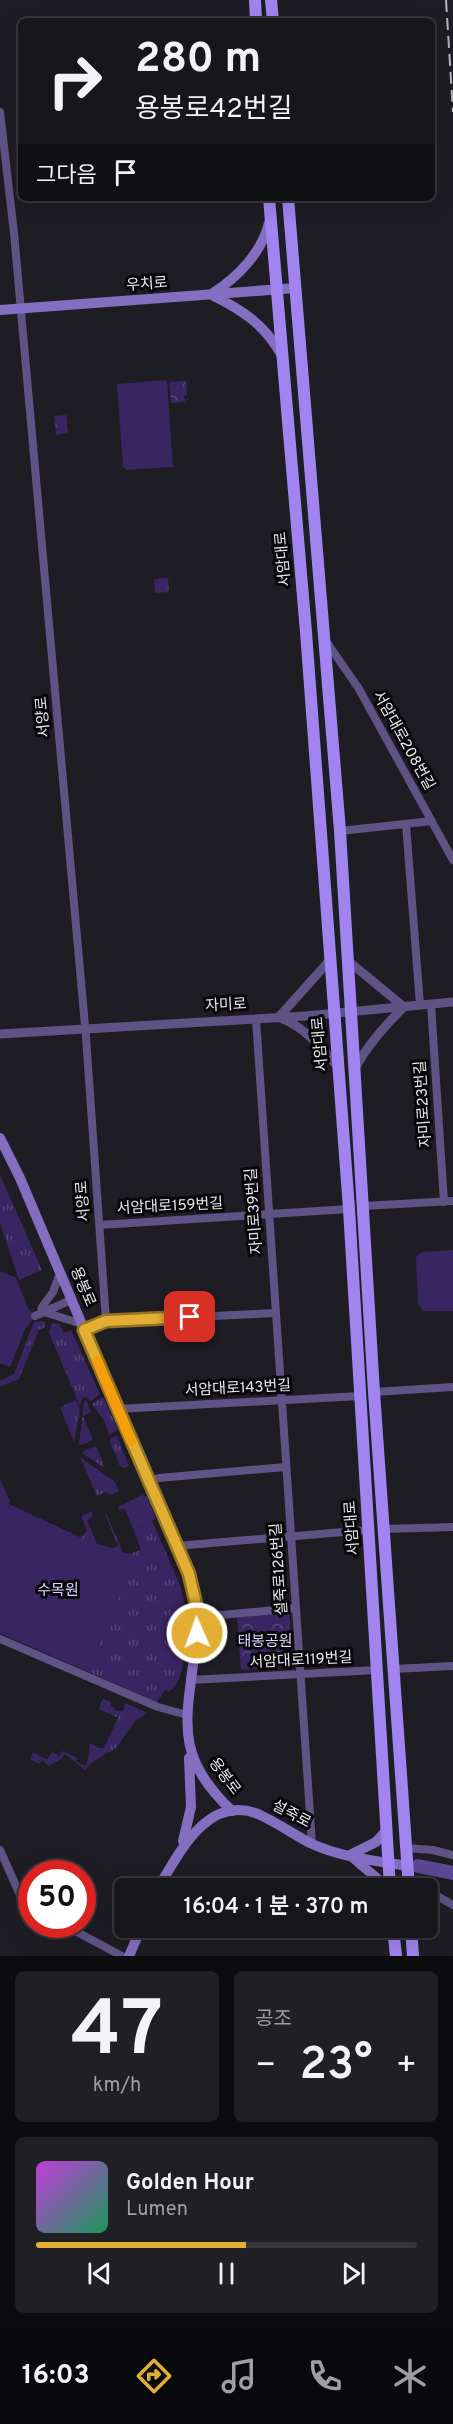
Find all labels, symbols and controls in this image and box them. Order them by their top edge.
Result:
text: 280 m [135,34,261,87]
icon: right [36,42,114,120]
text: 용봉로42번길 [135,93,293,127]
icon: arrive [109,156,142,189]
text: 그다음 [36,163,97,190]
street label: 우치로 [126,274,168,296]
street label: 서암대로 [272,531,296,587]
street label: 서암대로208번길 [368,688,438,794]
street label: 서양로 [33,696,55,738]
street label: 자미로 [205,995,247,1017]
street label: 서암대로 [309,1016,333,1072]
street label: 자미로23번길 [411,1060,437,1148]
street label: 자미로39번길 [242,1167,268,1255]
street label: 서양로 [73,1180,95,1222]
street label: 서암대로159번길 [116,1195,224,1219]
street label: 용봉로 [65,1264,99,1310]
pin [164,1291,215,1342]
icon: arrive [173,1300,206,1333]
street label: 서암대로143번길 [184,1377,292,1401]
street label: 서암대로 [342,1500,364,1556]
street label: 설죽로126번길 [267,1522,293,1616]
park label: 수목원 [37,1582,79,1601]
position arrow [165,1601,229,1665]
park label: 태봉공원 [237,1633,293,1652]
street label: 서암대로119번길 [249,1649,353,1673]
street label: 용봉로 [204,1755,244,1799]
street label: 설죽로 [268,1797,314,1833]
speed limit sign: 50 [18,1860,96,1938]
text: 16:04 · 1 분 · 370 m [184,1894,368,1921]
text: 47 [71,1984,163,2083]
text: 공조 [255,2007,292,2033]
text: 23° [299,2038,373,2095]
text: − [255,2046,276,2088]
text: + [396,2046,417,2088]
text: km/h [93,2073,141,2099]
text: Golden Hour [126,2170,254,2197]
text: Lumen [126,2197,188,2223]
icon: previous [83,2257,116,2290]
icon: pause [210,2257,243,2290]
icon: next [337,2257,370,2290]
icon: directions [133,2355,175,2397]
icon: music [218,2355,260,2397]
icon: phone [304,2355,346,2397]
icon: climate [389,2355,431,2397]
text: 16:03 [22,2359,90,2393]

